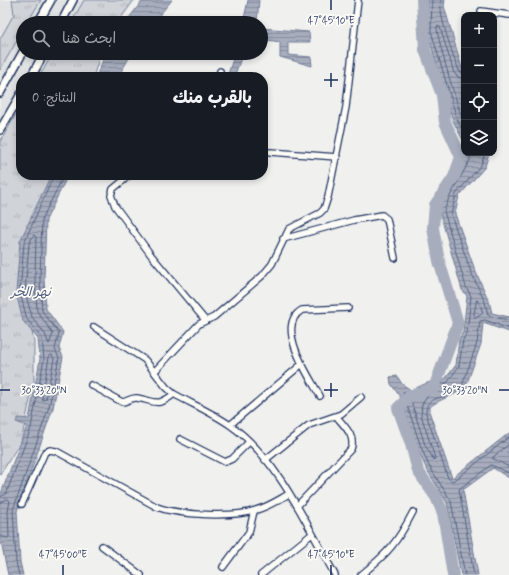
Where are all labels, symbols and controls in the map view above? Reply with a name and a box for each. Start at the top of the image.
map controls [461,12,497,156]
button: + [461,12,497,48]
text: 47°45'10"E [307,14,355,28]
search box [16,16,268,60]
icon: search [30,27,52,49]
text: ابحث هنا [62,29,116,49]
button: − [461,48,497,84]
button: locate [461,84,497,120]
text: بالقرب منك [173,87,252,109]
text: النتائج: 0 [32,90,76,107]
button: layers [461,120,497,156]
water label: نهر الخر [9,284,52,301]
text: 30°33'20"N [21,384,67,398]
text: 30°33'20"N [442,384,488,398]
text: 47°45'00"E [39,548,87,562]
text: 47°45'10"E [307,548,355,562]

